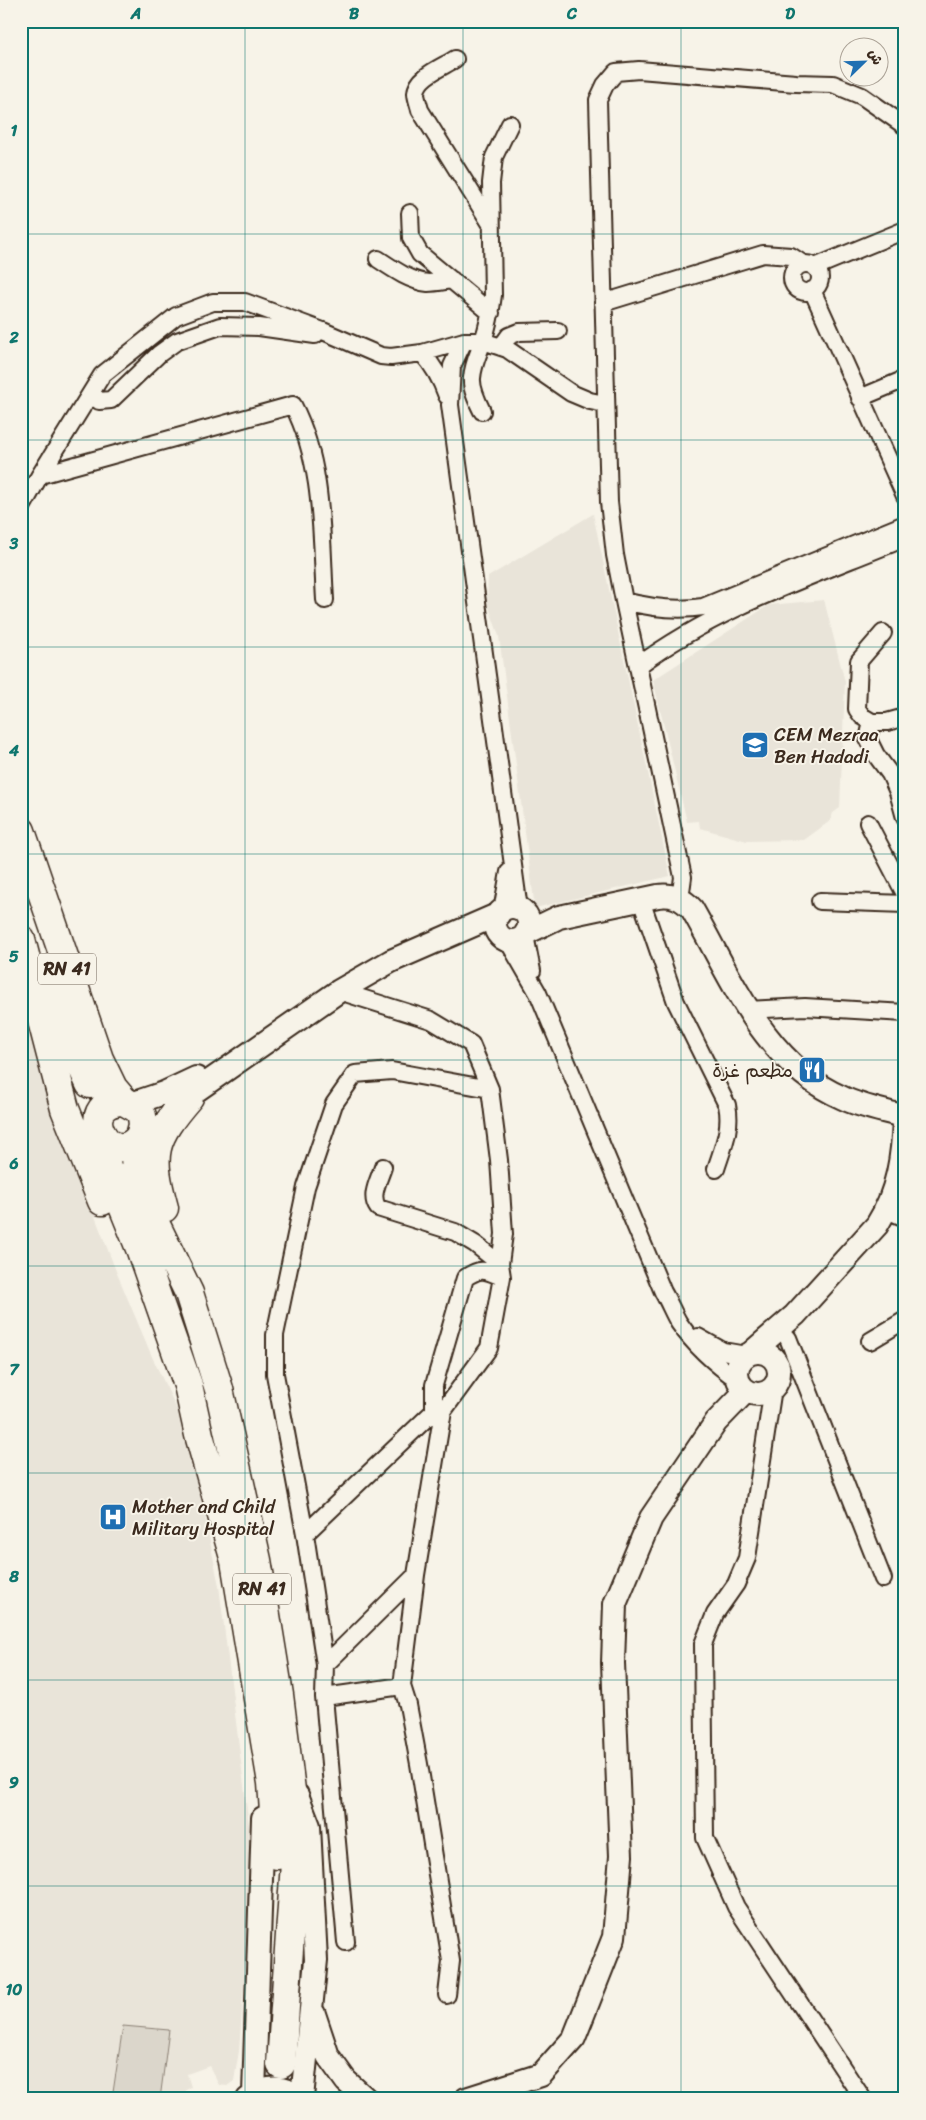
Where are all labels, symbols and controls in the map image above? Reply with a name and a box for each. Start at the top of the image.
text: A [130,0,141,28]
text: B [349,0,360,28]
text: C [566,0,578,28]
text: D [785,0,795,28]
north arrow [838,38,888,88]
text: ش [861,45,890,69]
text: 1 [11,116,18,145]
text: 2 [8,323,19,352]
text: 3 [9,529,19,558]
place label: CEM Mezraa Ben Hadadi [774,718,879,773]
school or university icon: CEM Mezraa Ben Hadadi [740,730,770,760]
text: 4 [8,736,19,765]
text: 5 [9,942,19,971]
road number: RN 41 [38,954,96,984]
place label: مطعم غزة [712,1054,793,1087]
restaurant icon: مطعم غزة [797,1055,827,1085]
text: 6 [8,1149,19,1178]
text: 7 [9,1355,20,1384]
place label: Mother and Child Military Hospital [132,1490,276,1545]
hospital icon: Mother and Child Military Hospital [98,1502,128,1532]
text: 8 [8,1562,19,1591]
road number: RN 41 [233,1574,291,1605]
text: 9 [9,1768,19,1797]
text: 10 [6,1975,22,2004]

